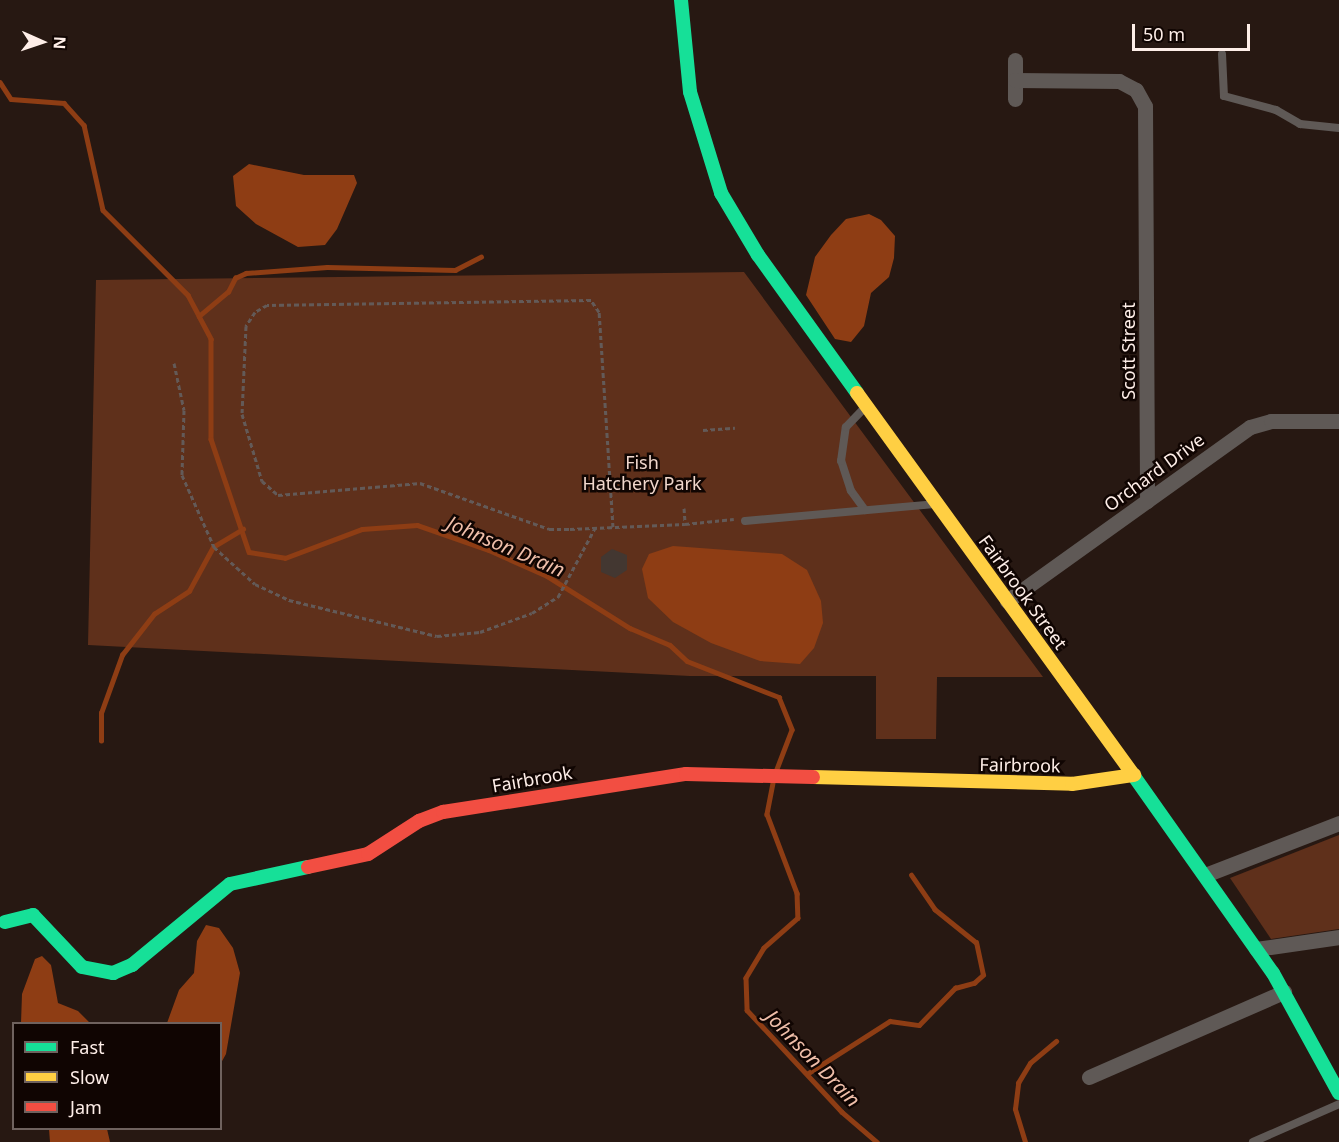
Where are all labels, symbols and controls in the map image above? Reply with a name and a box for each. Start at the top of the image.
north arrow [12,12,72,72]
scale bar [1135,12,1254,50]
text: 50 m [1143,22,1185,46]
text: N [49,36,71,50]
street label: Scott Street [1117,302,1139,400]
street label: Orchard Drive [1100,428,1208,516]
park label: Fish Hatchery Park [582,452,702,494]
water label: Johnson Drain [444,510,568,582]
street label: Fairbrook Street [974,531,1072,653]
street label: Fairbrook [979,753,1061,777]
street label: Fairbrook [490,761,574,797]
water label: Johnson Drain [761,1005,865,1111]
legend [12,1022,222,1130]
text: Fast [70,1035,105,1059]
text: Slow [70,1065,109,1089]
text: Jam [70,1095,102,1119]

